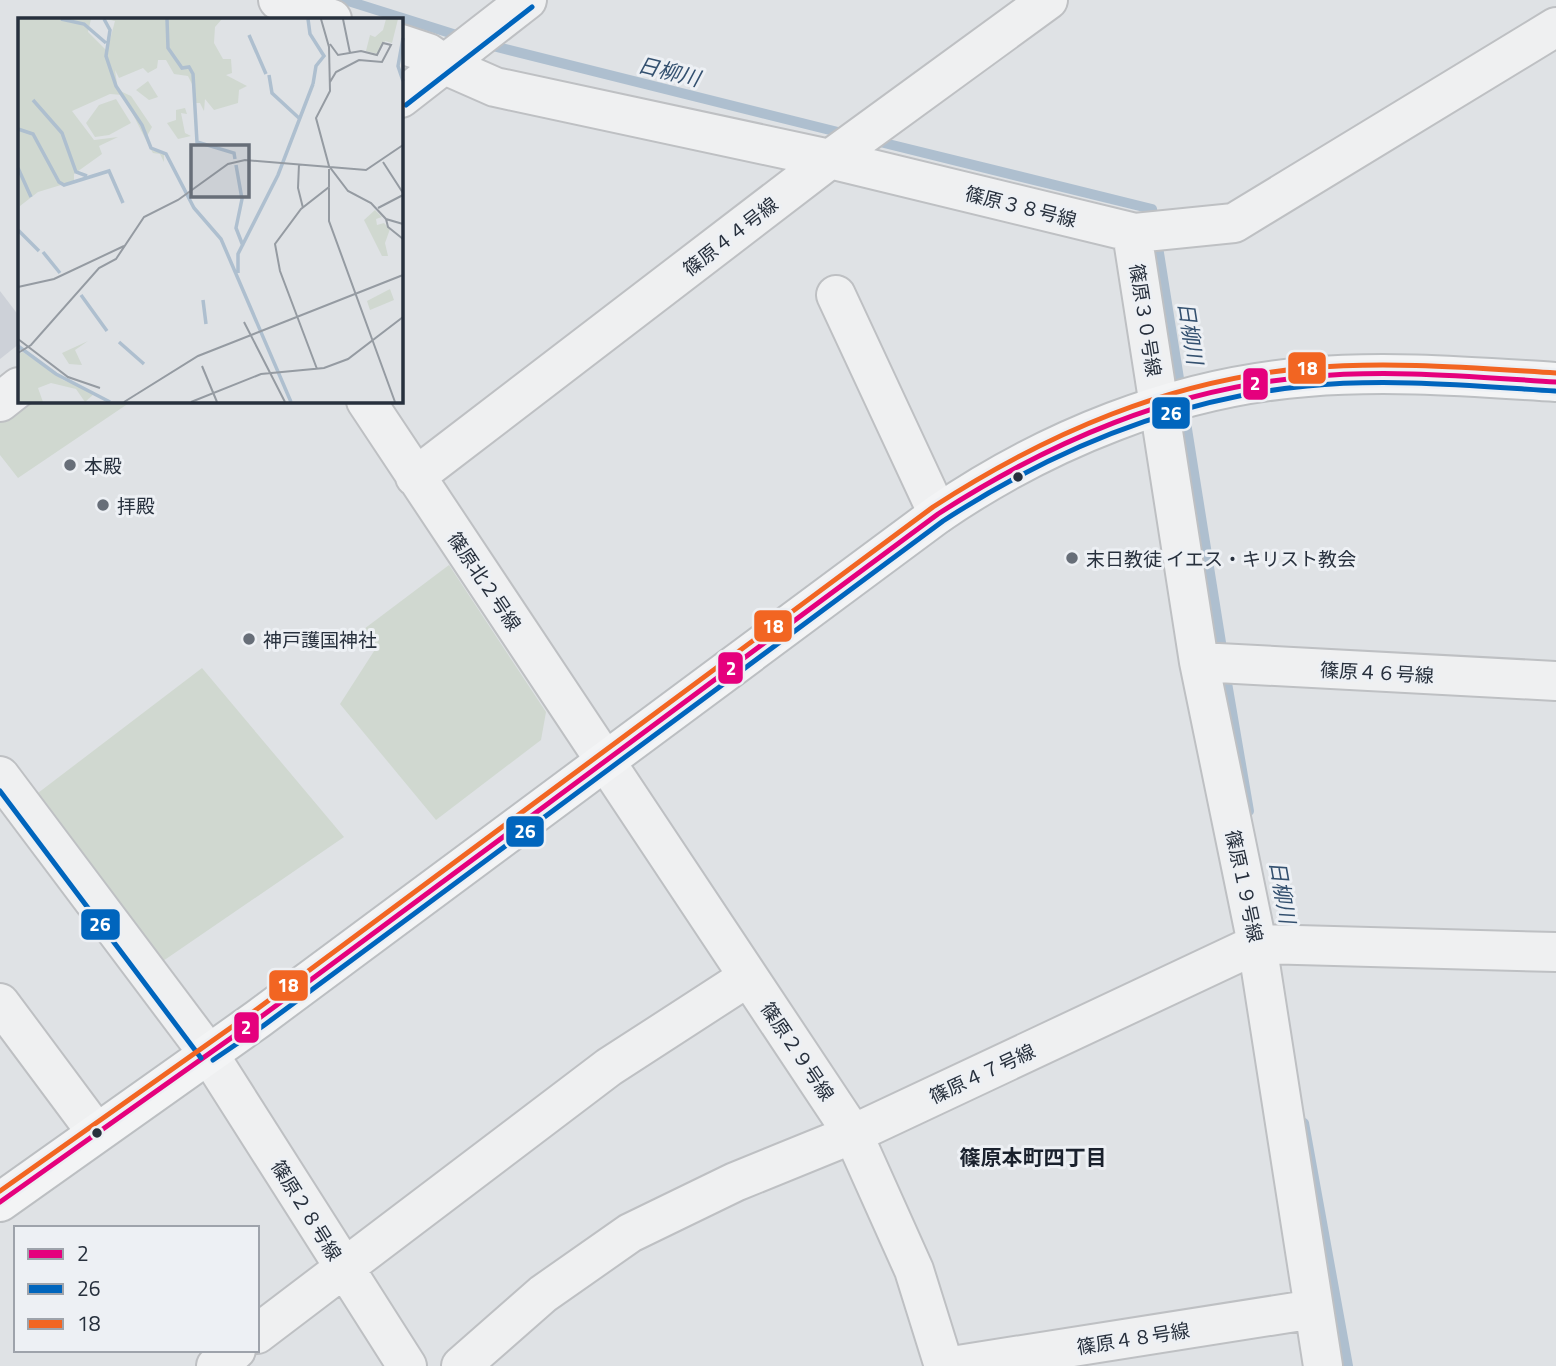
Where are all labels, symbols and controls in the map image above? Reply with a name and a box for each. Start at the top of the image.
inset map [18,18,402,402]
water label: 日柳川 [635,48,705,95]
street label: 篠原３８号線 [962,178,1080,234]
street label: 篠原４４号線 [676,189,784,283]
street label: 篠原３０号線 [1123,261,1169,379]
water label: 日柳川 [1170,299,1212,369]
line badge: 18 [1287,351,1327,385]
text: 18 [1296,353,1318,382]
line badge: 2 [1242,367,1269,401]
text: 2 [1250,368,1260,397]
line badge: 26 [1151,396,1191,430]
text: 26 [1160,398,1182,427]
place label: 本殿 [84,451,122,480]
marker: 本殿 [62,457,78,473]
unlabelled marker [1011,470,1025,484]
place label: 拝殿 [117,491,155,520]
marker: 拝殿 [95,497,111,513]
street label: 篠原北２号線 [441,526,529,636]
place label: 末日教徒 イエス・キリスト教会 [1086,544,1356,573]
marker: 末日教徒 イエス・キリスト教会 [1064,550,1080,566]
line badge: 18 [753,609,793,643]
text: 18 [762,611,784,640]
place label: 神戸護国神社 [263,625,377,654]
marker: 神戸護国神社 [241,631,257,647]
line badge: 2 [717,651,744,685]
text: 2 [726,653,736,682]
street label: 篠原４６号線 [1319,655,1435,689]
line badge: 26 [505,815,545,848]
text: 26 [514,816,536,845]
street label: 篠原１９号線 [1219,827,1271,945]
water label: 日柳川 [1262,858,1305,928]
line badge: 26 [80,908,121,941]
text: 26 [89,909,111,938]
line badge: 18 [268,969,309,1002]
text: 18 [277,970,299,999]
street label: 篠原２９号線 [754,996,842,1106]
line badge: 2 [233,1011,260,1044]
text: 2 [241,1012,251,1041]
street label: 篠原４７号線 [924,1036,1040,1110]
unlabelled marker [90,1126,104,1140]
district label: 篠原本町四丁目 [960,1141,1107,1173]
street label: 篠原２８号線 [264,1154,350,1266]
legend [14,1226,259,1352]
text: 2 [77,1237,89,1269]
text: 26 [77,1272,101,1304]
text: 18 [77,1307,101,1339]
street label: 篠原４８号線 [1074,1315,1192,1361]

